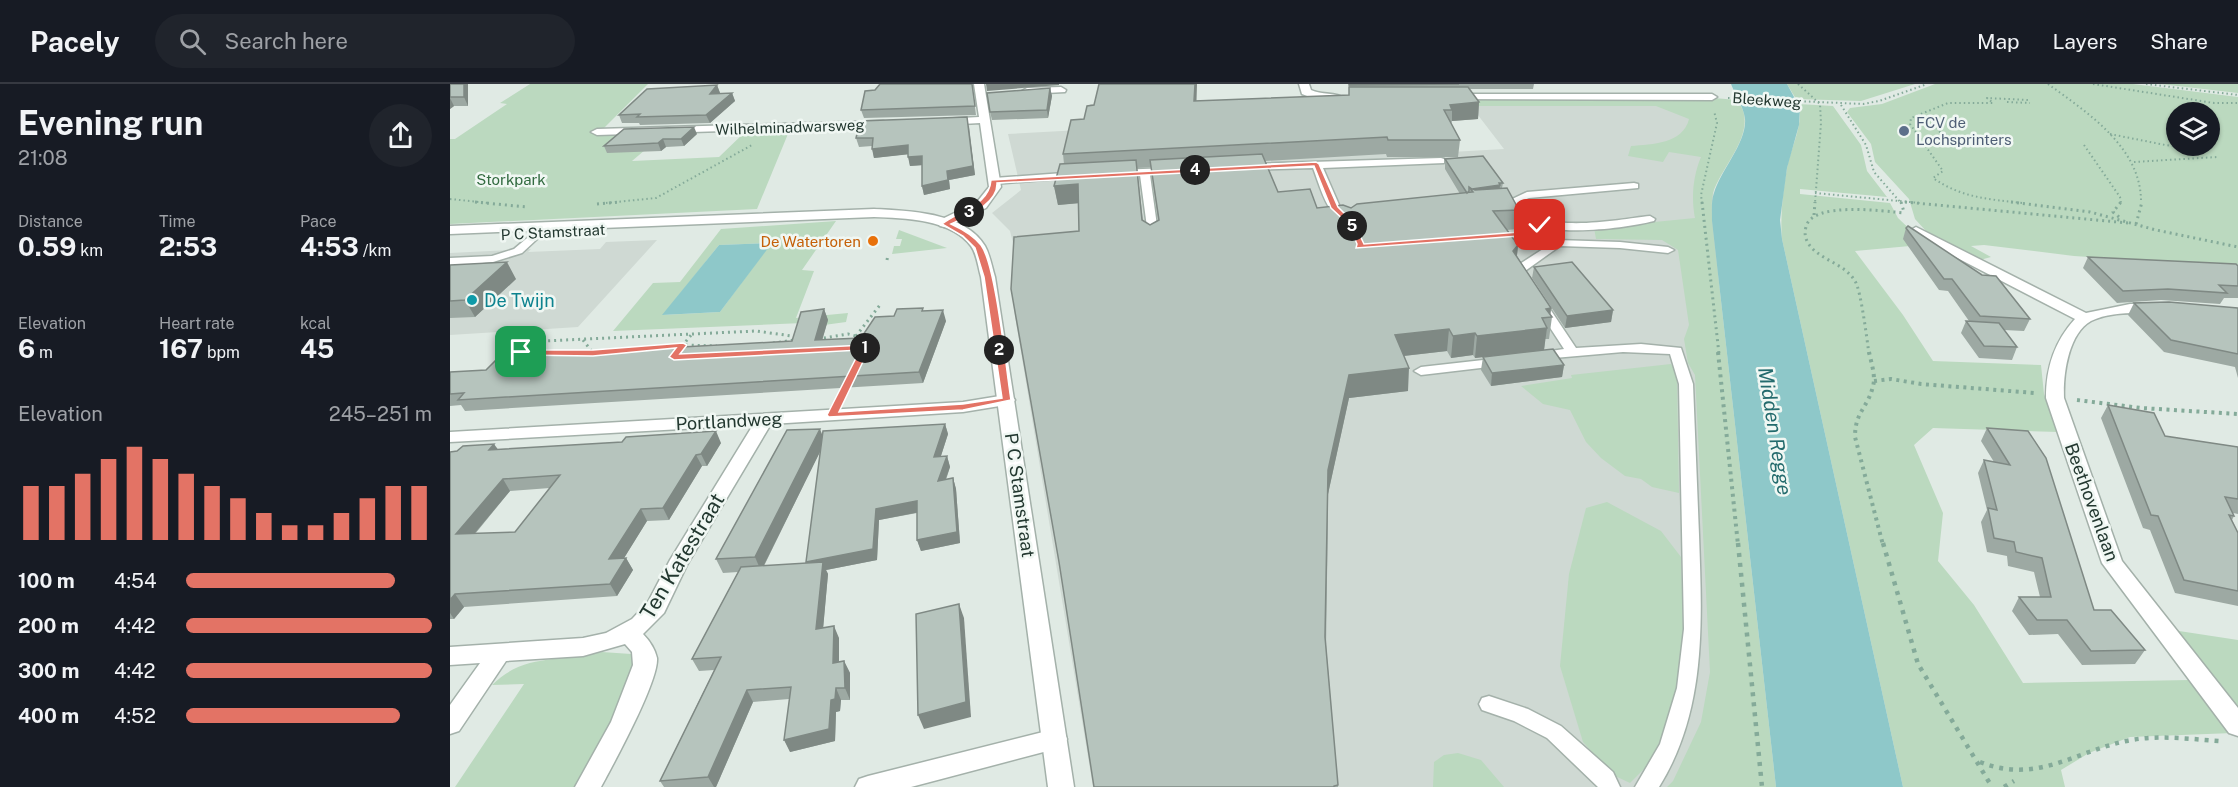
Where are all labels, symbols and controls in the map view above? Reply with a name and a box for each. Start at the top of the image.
search box [155,14,575,68]
text: Pacely [30,25,119,58]
icon: search [176,25,209,58]
text: Search here [224,28,348,54]
text: Map [1977,29,2020,54]
text: Layers [2053,29,2117,54]
text: Share [2150,29,2208,54]
street label: Bleekweg [1732,89,1802,111]
map controls [2166,102,2220,156]
button: layers [2166,102,2220,156]
text: Evening run [18,104,203,142]
button: share [369,104,432,167]
place label: FCV de Lochsprinters [1916,114,2012,148]
street label: Wilhelminadwarsweg [715,116,865,138]
marker: FCV de Lochsprinters [1897,124,1911,138]
text: 21:08 [18,146,68,170]
pin: 4 [1180,155,1210,185]
text: 4 [1190,160,1200,179]
park label: Storkpark [476,171,546,188]
pin: 3 [954,197,984,227]
pin [1514,199,1565,250]
text: 3 [964,202,974,221]
icon: check [1523,208,1556,241]
pin: 5 [1337,211,1367,241]
text: Distance [18,212,83,231]
text: Time [159,212,195,231]
text: Pace [300,212,337,231]
text: 5 [1347,216,1357,235]
street label: P C Stamstraat [500,221,606,243]
text: 0.59 [18,231,76,262]
text: 2:53 [159,231,217,262]
text: 4:53 [300,231,359,262]
place label: De Watertoren [760,233,861,250]
marker: De Watertoren [866,234,880,248]
text: km [76,241,103,260]
text: /km [359,241,391,260]
place label: De Twijn [484,290,555,311]
marker: De Twijn [465,293,479,307]
text: Elevation [18,314,86,333]
text: Heart rate [159,314,235,333]
text: kcal [300,314,331,333]
pin [495,326,546,377]
text: 6 [18,333,35,364]
text: 167 [159,333,203,364]
text: 45 [300,333,334,364]
pin: 1 [850,333,880,363]
icon: arrive [504,335,537,368]
pin: 2 [984,335,1014,365]
text: 1 [862,338,868,357]
text: 2 [994,340,1004,359]
text: m [35,343,53,362]
text: bpm [203,343,240,362]
water label: Midden Regge [1753,365,1797,497]
text: Elevation [18,402,103,426]
text: 245–251 m [329,402,432,426]
street label: Portlandweg [675,408,783,434]
street label: P C Stamstraat [1001,431,1039,559]
street label: Beethovenlaan [2061,440,2123,564]
street label: Ten Katestraat [635,489,729,623]
text: 100 m [18,569,75,593]
text: 4:54 [114,569,156,593]
text: 200 m [18,614,79,638]
text: 4:42 [114,614,155,638]
text: 300 m [18,659,79,683]
text: 4:42 [114,659,155,683]
text: 400 m [18,704,79,728]
text: 4:52 [114,704,156,728]

